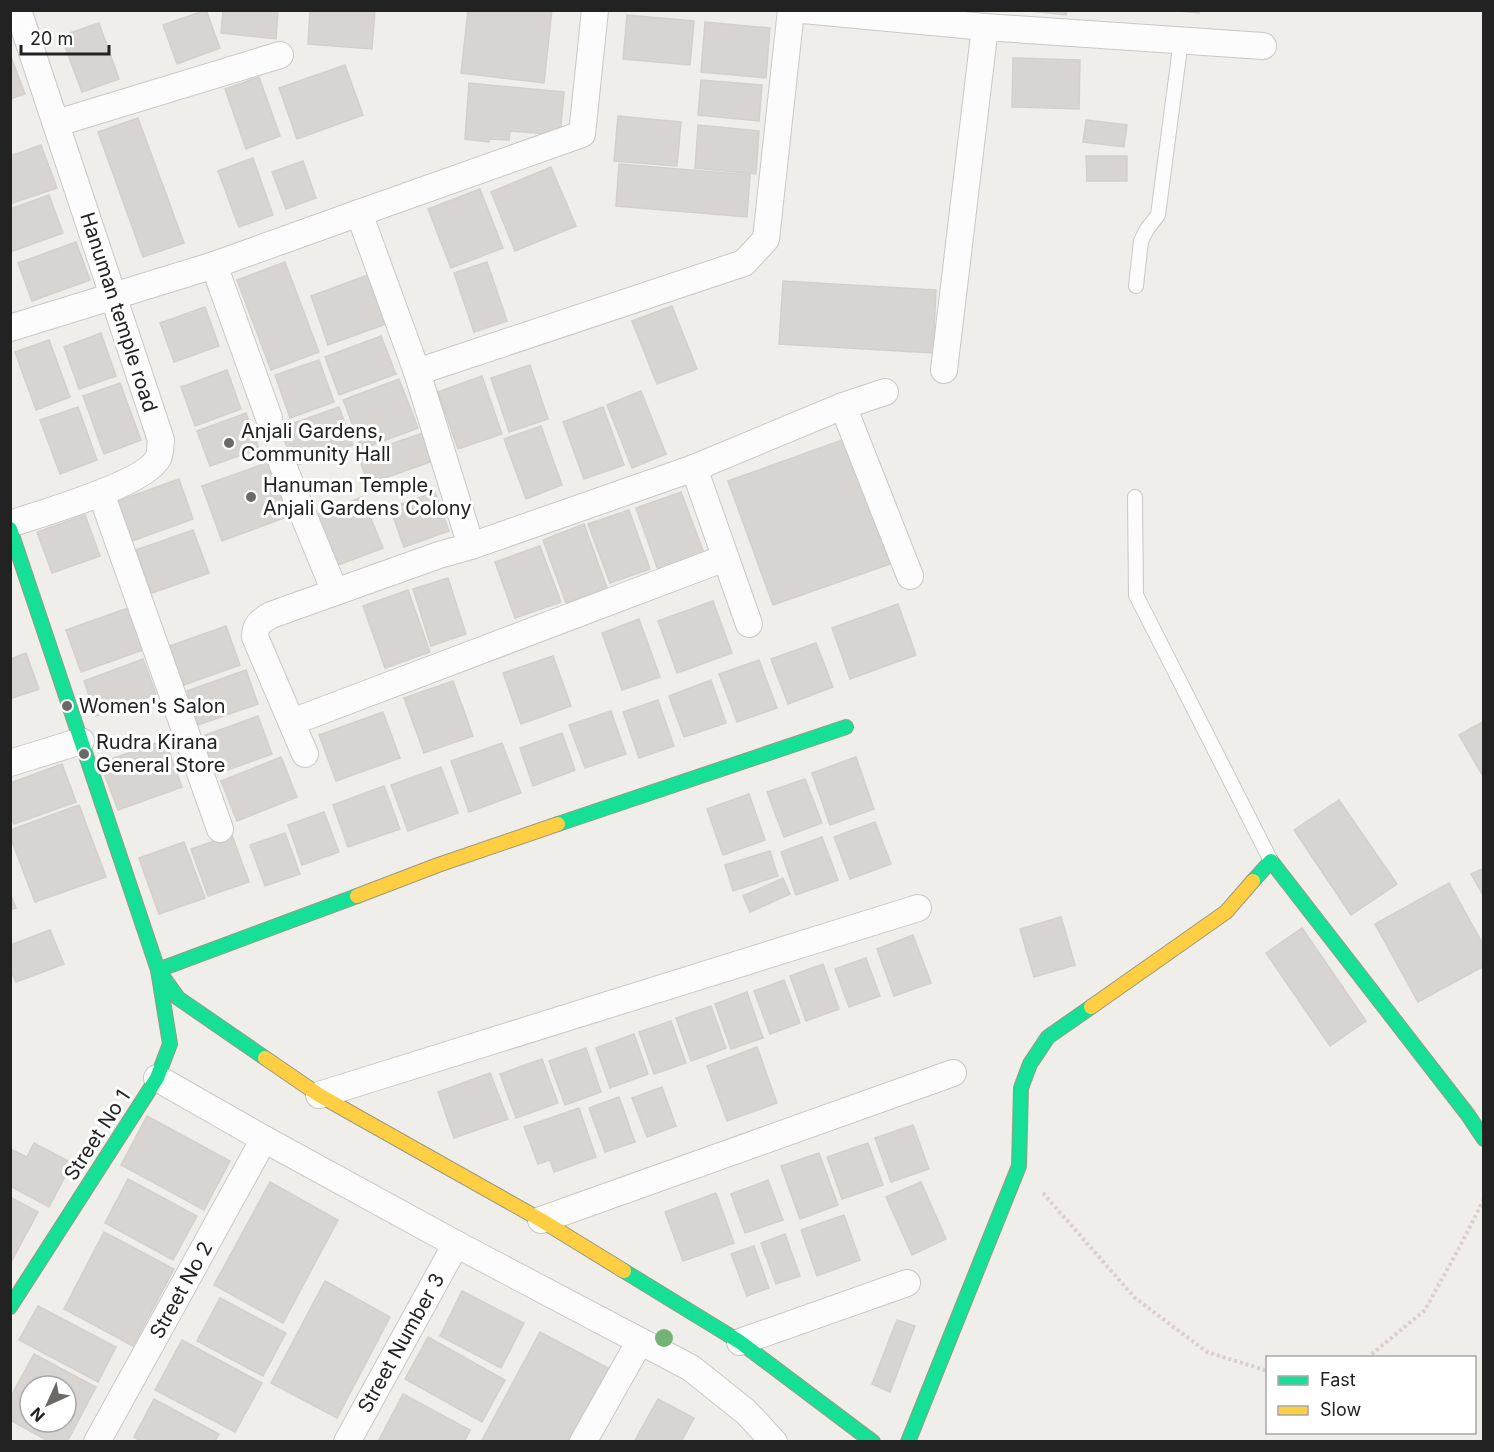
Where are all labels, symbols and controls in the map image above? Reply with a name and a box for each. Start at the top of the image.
scale bar [21,18,110,56]
text: 20 m [30,28,73,49]
street label: Hanuman temple road [75,209,163,415]
place label: Anjali Gardens, Community Hall [241,419,391,466]
marker: Anjali Gardens, Community Hall [222,436,236,450]
place label: Hanuman Temple, Anjali Gardens Colony [263,473,471,520]
marker: Hanuman Temple, Anjali Gardens Colony [244,490,258,504]
place label: Women's Salon [79,694,226,718]
marker: Women's Salon [60,699,74,713]
place label: Rudra Kirana General Store [96,730,225,777]
marker: Rudra Kirana General Store [77,747,91,761]
street label: Street No 1 [59,1085,135,1185]
street label: Street No 2 [145,1237,217,1343]
street label: Street Number 3 [353,1269,449,1417]
legend [1266,1356,1476,1434]
text: Fast [1320,1369,1356,1390]
north arrow [18,1374,78,1434]
text: Slow [1320,1399,1361,1420]
text: N [26,1403,49,1426]

